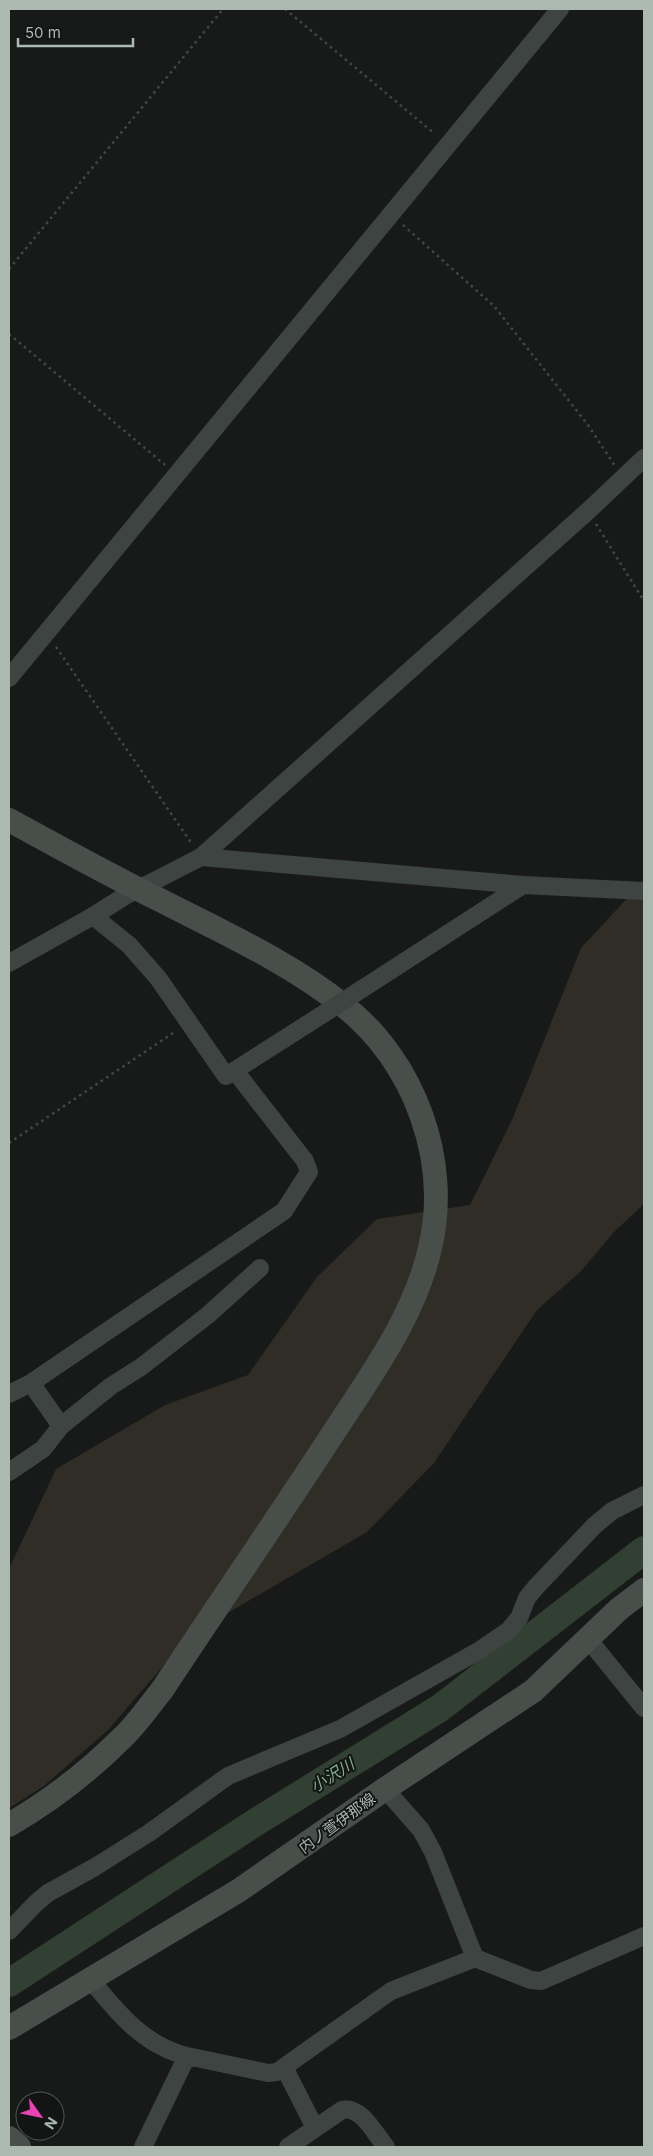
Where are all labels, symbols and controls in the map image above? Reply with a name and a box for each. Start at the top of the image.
scale bar [18,15,132,47]
text: 50 m [25,23,61,42]
water label: 小沢川 [306,1753,359,1796]
street label: 内ノ萱伊那線 [295,1789,379,1857]
north arrow [15,2091,65,2141]
text: N [41,2114,61,2132]

